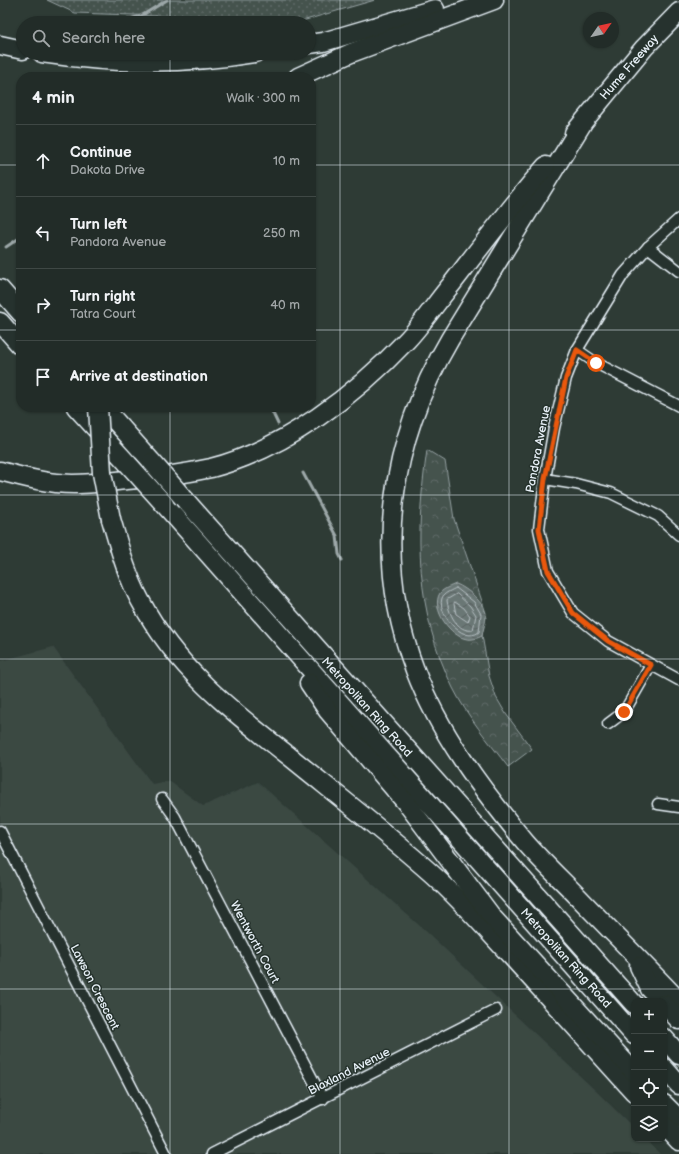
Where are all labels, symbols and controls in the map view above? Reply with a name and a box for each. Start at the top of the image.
north arrow [583,12,619,48]
search box [16,16,316,60]
icon: search [30,27,52,49]
text: Search here [62,29,145,48]
street label: Hume Freeway [597,31,662,103]
text: 4 min [32,88,75,108]
text: Walk · 300 m [226,90,300,106]
text: Continue [70,143,132,162]
icon: ahead [32,150,54,172]
text: 10 m [273,153,300,169]
text: Dakota Drive [70,162,145,178]
text: Turn left [70,215,127,234]
icon: left [32,222,54,244]
text: 250 m [263,225,300,241]
text: Pandora Avenue [70,234,166,250]
text: Turn right [70,287,135,306]
icon: right [32,294,54,316]
text: 40 m [270,297,300,313]
text: Tatra Court [70,306,136,322]
route start [587,354,605,372]
icon: arrive [32,366,54,388]
text: Arrive at destination [70,367,208,386]
street label: Pandora Avenue [523,404,554,494]
street label: Metropolitan Ring Road [318,654,415,760]
route end [615,703,633,721]
street label: Wentworth Court [227,899,283,986]
street label: Metropolitan Ring Road [517,905,614,1011]
street label: Lawson Crescent [67,942,123,1033]
map controls [631,998,667,1142]
button: + [631,998,667,1034]
button: − [631,1034,667,1070]
street label: Blaxland Avenue [306,1044,393,1099]
button: locate [631,1070,667,1106]
button: layers [631,1106,667,1142]

